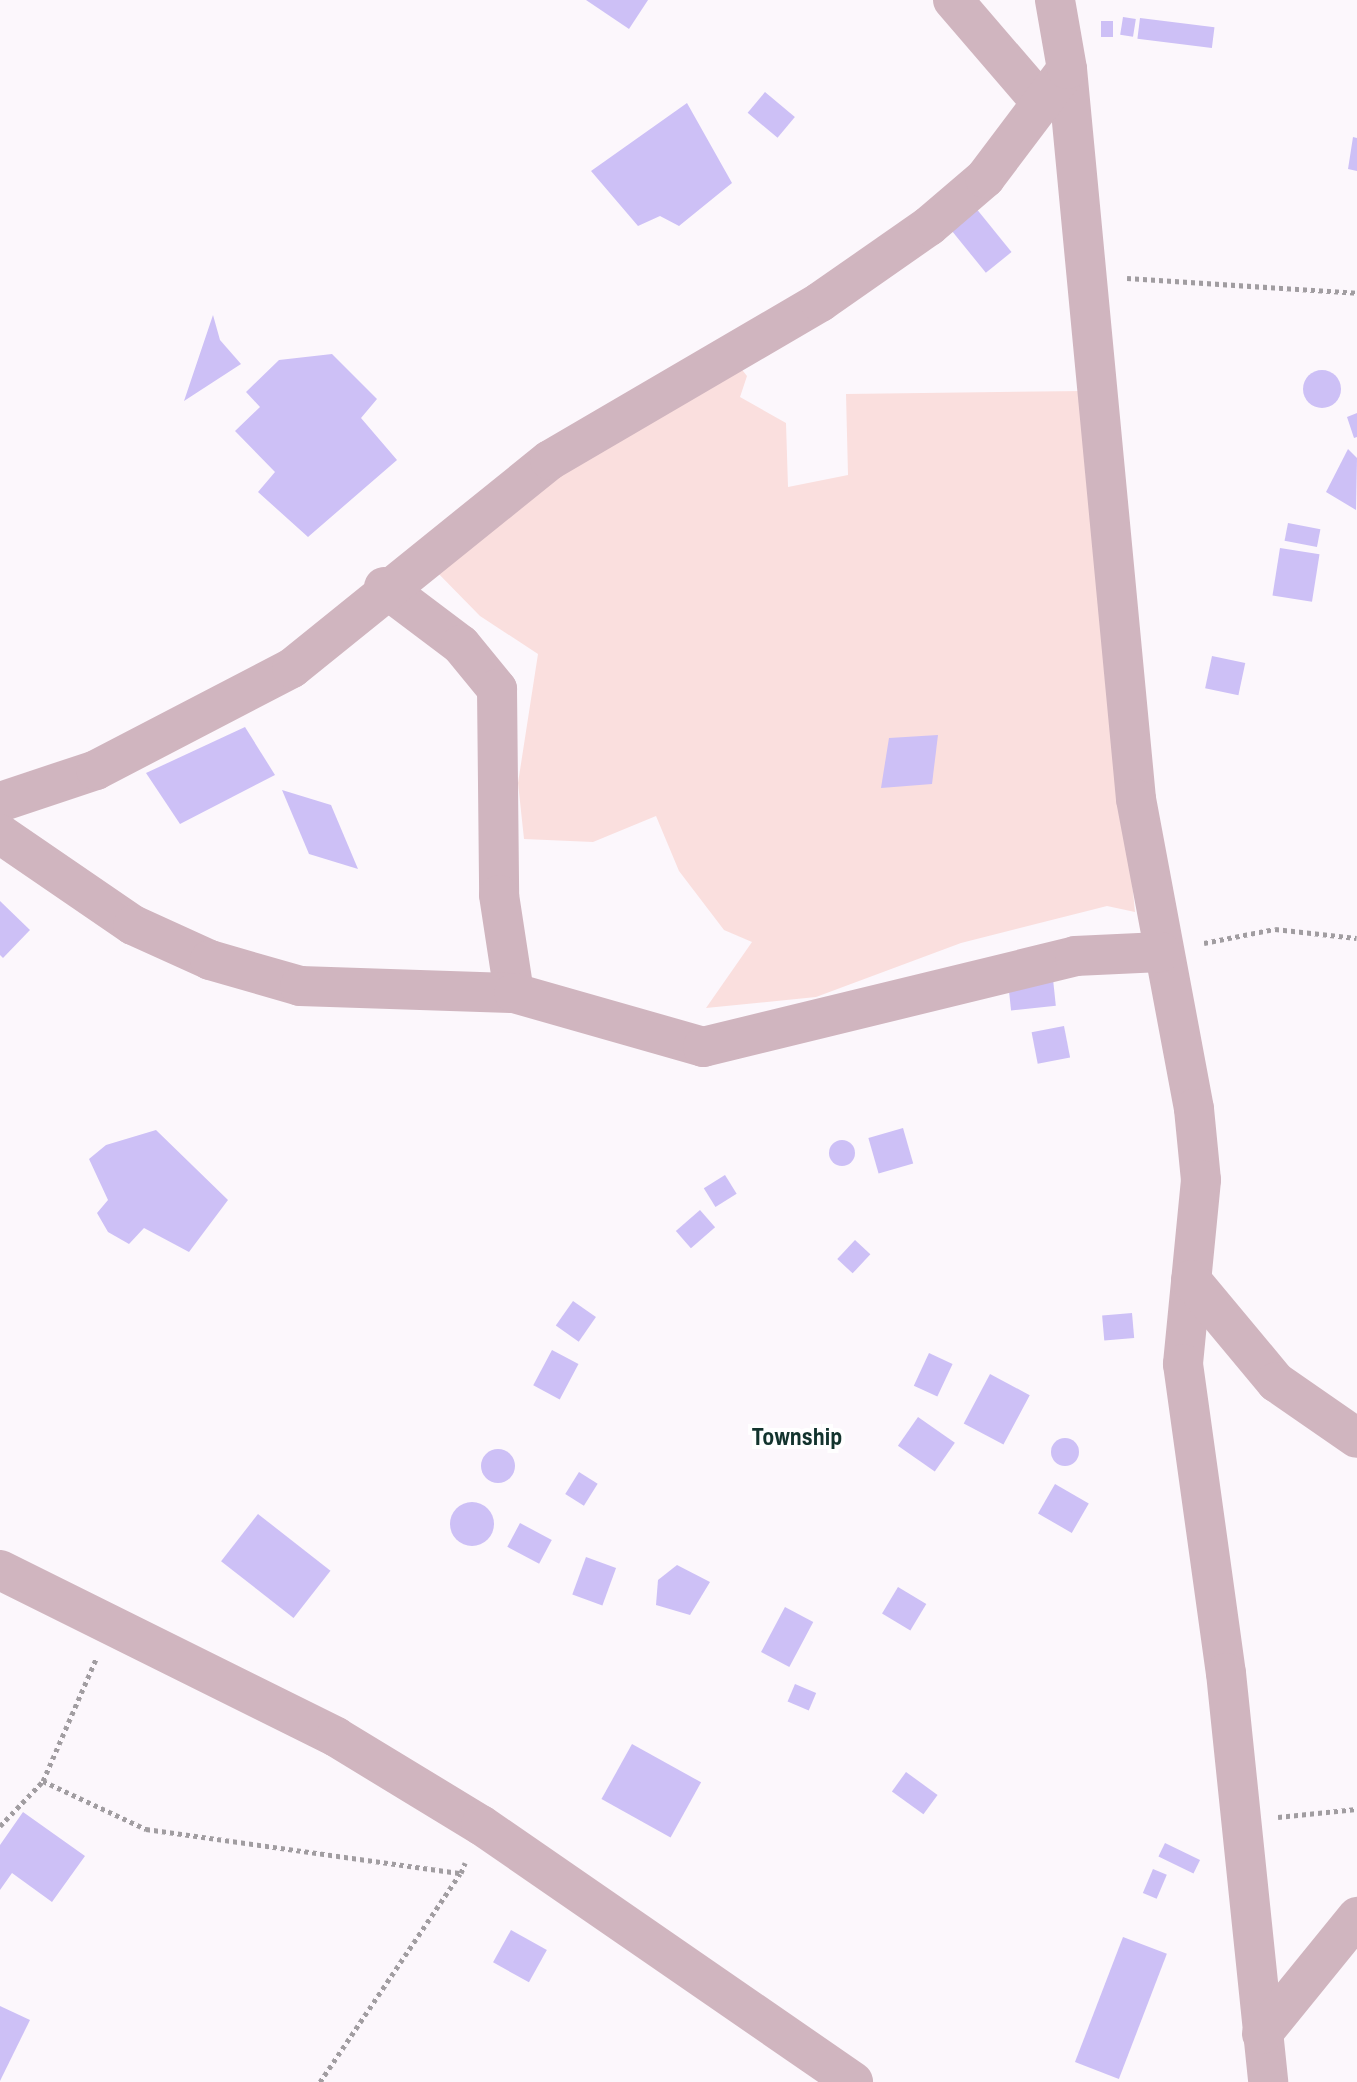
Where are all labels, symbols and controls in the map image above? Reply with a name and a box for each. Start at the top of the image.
district label: Township [752,1423,842,1451]

